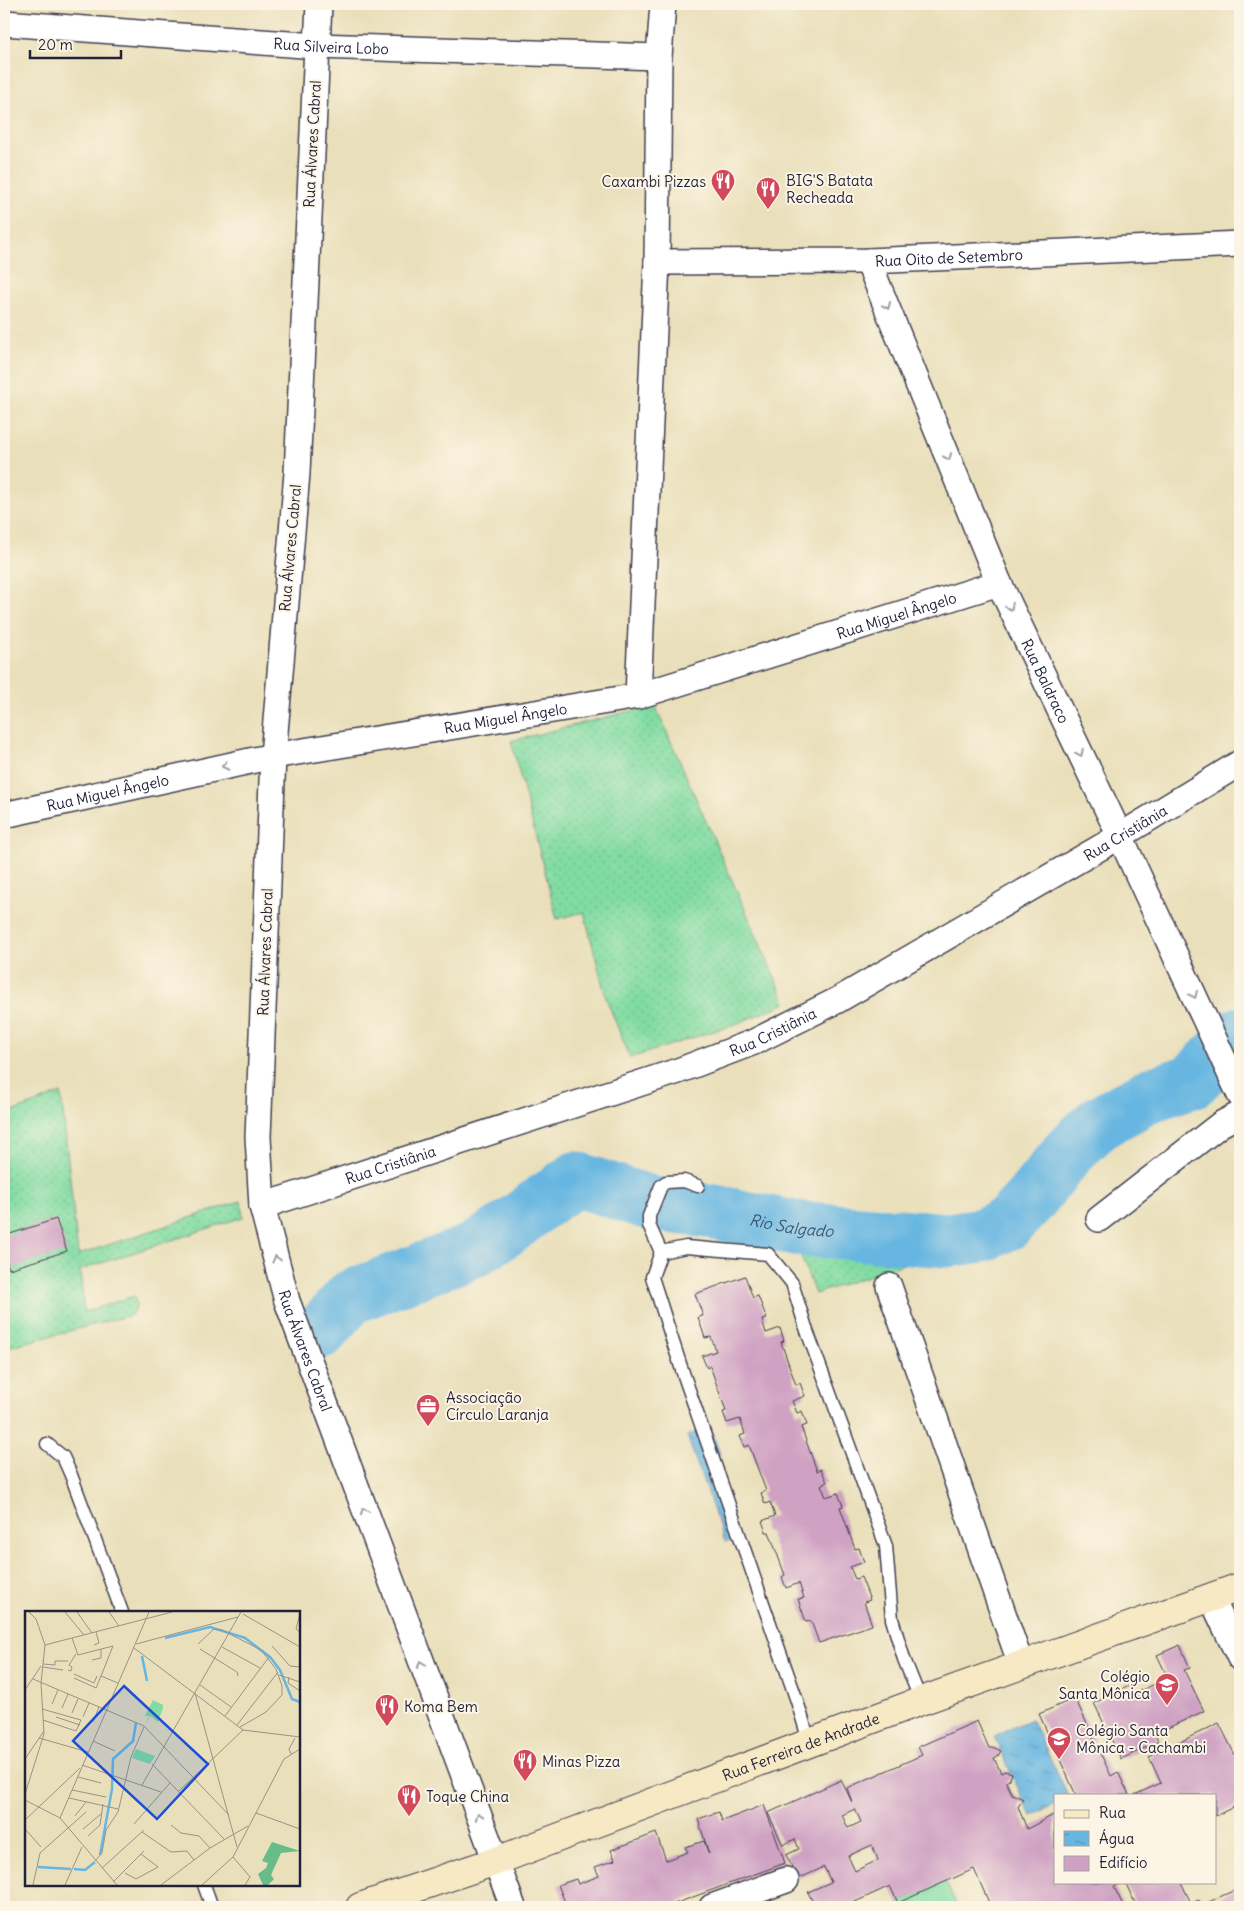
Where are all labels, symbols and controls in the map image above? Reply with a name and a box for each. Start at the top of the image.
scale bar [30,28,121,60]
street label: Rua Silveira Lobo [273,33,389,58]
text: 20 m [38,35,73,54]
street label: Rua Álvares Cabral [299,80,325,208]
restaurant icon: Caxambi Pizzas [710,168,736,202]
place label: BIG'S Batata Recheada [786,171,874,207]
place label: Caxambi Pizzas [602,172,706,191]
restaurant icon: BIG'S Batata Recheada [755,176,781,210]
street label: Rua Oito de Setembro [875,244,1023,270]
one-way arrow [880,301,891,310]
one-way arrow [941,452,952,461]
street label: Rua Álvares Cabral [275,484,305,612]
street label: Rua Miguel Ângelo [834,587,959,643]
one-way arrow [1004,602,1014,611]
street label: Rua Baldraco [1017,635,1074,726]
street label: Rua Miguel Ângelo [443,698,568,737]
one-way arrow [1074,748,1084,757]
one-way arrow [221,760,230,771]
street label: Rua Miguel Ângelo [45,770,170,815]
street label: Rua Cristiânia [1080,800,1171,865]
street label: Rua Álvares Cabral [253,888,277,1016]
one-way arrow [1187,990,1198,999]
street label: Rua Cristiânia [727,1003,820,1060]
street label: Rua Cristiânia [343,1141,438,1188]
water label: Rio Salgado [748,1209,835,1241]
one-way arrow [271,1256,281,1264]
street label: Rua Álvares Cabral [275,1288,337,1414]
place label: Associação Círculo Laranja [446,1388,549,1424]
office icon: Associação Círculo Laranja [415,1393,441,1427]
one-way arrow [360,1508,370,1516]
inset map [25,1611,300,1886]
one-way arrow [417,1660,427,1668]
place label: Colégio Santa Mônica [1059,1667,1150,1703]
school or university icon: Colégio Santa Mônica [1154,1672,1180,1706]
restaurant icon: Koma Bem [374,1693,400,1727]
place label: Koma Bem [404,1697,478,1716]
street label: Rua Ferreira de Andrade [719,1708,882,1785]
place label: Colégio Santa Mônica - Cachambi [1076,1721,1206,1757]
school or university icon: Colégio Santa Mônica - Cachambi [1046,1726,1072,1760]
restaurant icon: Minas Pizza [512,1748,538,1782]
place label: Minas Pizza [542,1752,621,1771]
restaurant icon: Toque China [396,1783,422,1817]
place label: Toque China [426,1787,510,1806]
legend [1054,1794,1216,1884]
text: Rua [1099,1803,1126,1822]
one-way arrow [474,1812,485,1821]
text: Água [1099,1829,1135,1848]
text: Edifício [1099,1853,1147,1872]

